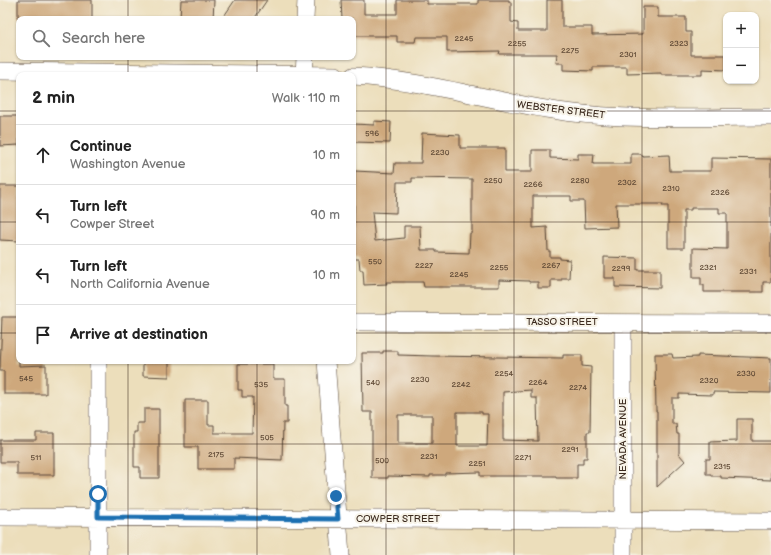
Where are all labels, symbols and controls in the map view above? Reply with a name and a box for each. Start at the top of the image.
map controls [723,12,759,84]
button: + [723,12,759,48]
search box [16,16,356,60]
icon: search [30,27,52,49]
text: Search here [62,29,145,48]
house number: 2245 [455,34,474,43]
house number: 2255 [508,39,527,48]
house number: 2323 [670,39,689,48]
house number: 2275 [561,46,579,55]
button: − [723,48,759,84]
house number: 2301 [619,50,637,59]
text: 2 min [32,88,75,108]
text: Walk · 110 m [272,90,340,106]
street label: WEBSTER STREET [516,99,606,121]
house number: 596 [365,129,379,138]
text: Continue [70,137,132,156]
icon: ahead [32,144,54,166]
text: 10 m [313,147,340,163]
house number: 2230 [431,148,450,157]
text: Washington Avenue [70,156,185,172]
house number: 2250 [484,176,503,185]
house number: 2280 [571,176,590,185]
house number: 2302 [618,178,637,187]
house number: 2266 [523,180,543,189]
house number: 2310 [662,184,680,193]
house number: 2326 [710,188,730,197]
text: Turn left [70,197,127,216]
icon: left [32,204,54,226]
text: 90 m [311,207,340,223]
text: Cowper Street [70,216,154,232]
text: Turn left [70,257,127,276]
house number: 550 [368,257,382,266]
house number: 2227 [415,261,433,270]
house number: 2267 [542,261,560,270]
house number: 2255 [490,263,509,272]
house number: 2321 [699,263,717,272]
icon: left [32,264,54,286]
house number: 2299 [612,264,631,273]
text: 10 m [313,267,340,283]
house number: 2331 [739,267,757,276]
house number: 2245 [450,270,469,279]
text: North California Avenue [70,276,210,292]
street label: TASSO STREET [526,316,598,328]
icon: arrive [32,324,54,346]
text: Arrive at destination [70,325,208,344]
house number: 2254 [495,369,514,378]
house number: 2330 [736,369,756,378]
house number: 545 [19,374,33,383]
house number: 2230 [411,375,430,384]
house number: 2320 [700,376,719,385]
house number: 540 [366,378,380,387]
house number: 2264 [528,378,548,387]
house number: 535 [254,380,268,389]
house number: 2242 [452,380,471,389]
house number: 2274 [569,383,587,392]
street label: NEVADA AVENUE [617,398,629,479]
house number: 505 [260,433,274,442]
house number: 2291 [561,445,579,454]
house number: 2175 [208,450,225,459]
house number: 2231 [420,452,438,461]
house number: 511 [31,453,41,462]
house number: 2271 [515,453,531,462]
house number: 500 [375,456,389,465]
house number: 2251 [468,459,486,468]
house number: 2315 [713,462,731,471]
route start [89,485,107,503]
route end [327,487,345,505]
street label: COWPER STREET [356,513,440,525]

